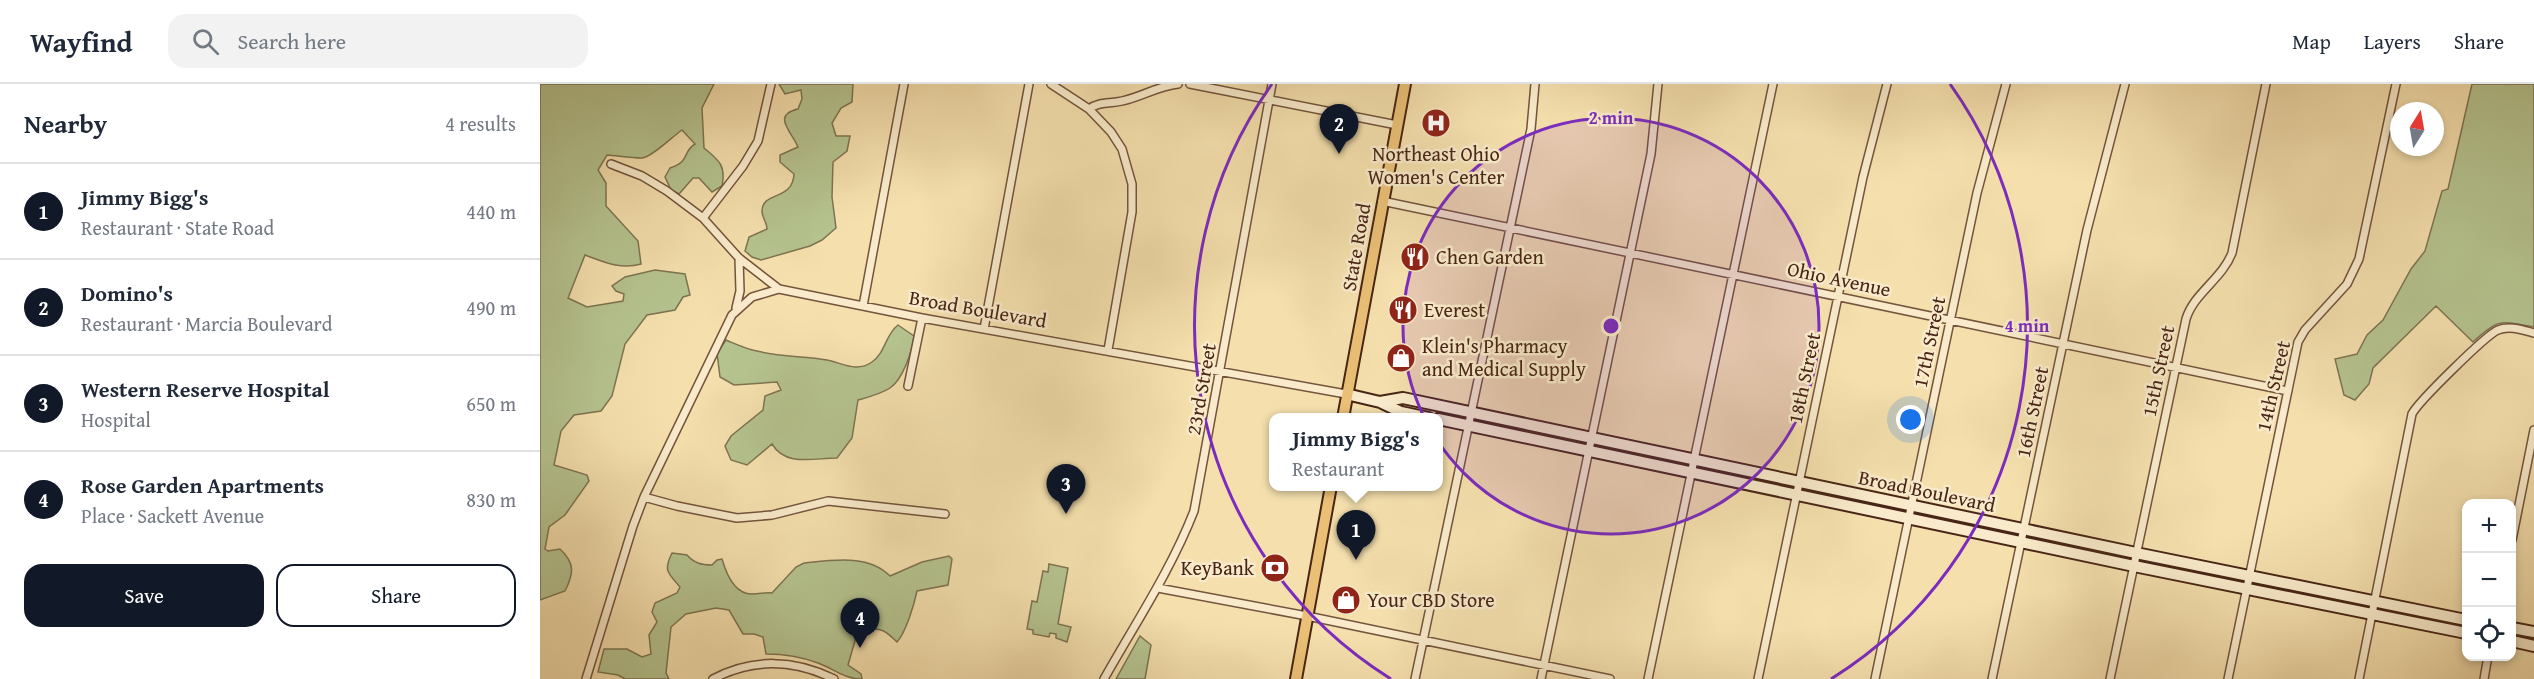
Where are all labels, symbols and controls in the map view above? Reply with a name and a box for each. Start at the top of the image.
search box [168,14,588,68]
text: Wayfind [30,21,132,62]
icon: search [189,25,222,58]
text: Search here [237,25,346,57]
text: Map [2292,26,2331,57]
text: Layers [2364,26,2421,57]
text: Share [2454,26,2504,57]
north arrow [2390,102,2444,156]
text: Nearby [24,104,107,143]
pin: 2 [1320,104,1358,154]
text: 2 min [1589,104,1634,131]
hospital icon: Northeast Ohio Women's Center [1420,107,1452,139]
text: 4 results [445,109,516,138]
place label: Northeast Ohio Women's Center [1367,139,1505,191]
text: Jimmy Bigg's [81,181,208,213]
text: 1 [38,197,49,226]
text: 440 m [466,197,516,226]
street label: State Road [1334,200,1378,293]
text: Restaurant · State Road [81,213,274,242]
restaurant icon: Chen Garden [1399,241,1431,273]
place label: Chen Garden [1436,242,1544,271]
street label: Ohio Avenue [1785,253,1894,304]
text: Domino's [81,277,173,309]
street label: Broad Boulevard [907,282,1049,335]
text: 2 [38,293,49,322]
text: 490 m [466,293,516,322]
restaurant icon: Everest [1387,294,1419,326]
street label: 17th Street [1905,294,1952,390]
place label: Everest [1424,295,1485,324]
text: Restaurant · Marcia Boulevard [81,309,332,338]
text: 4 min [2005,312,2050,339]
centre of rings [1601,316,1621,336]
street label: 15th Street [2134,323,2181,419]
street label: 18th Street [1780,330,1827,426]
place label: Klein's Pharmacy and Medical Supply [1422,331,1586,383]
street label: 14th Street [2248,338,2297,434]
street label: 23rd Street [1178,341,1223,437]
shop icon: Klein's Pharmacy and Medical Supply [1385,342,1417,374]
street label: 16th Street [2008,364,2055,460]
text: Western Reserve Hospital [81,373,330,405]
text: 3 [38,389,49,418]
text: 650 m [466,389,516,418]
text: Hospital [81,405,151,434]
your location [1896,405,1925,434]
popup [1269,413,1443,491]
text: Jimmy Bigg's [1292,422,1420,454]
text: Restaurant [1292,454,1384,483]
street label: Broad Boulevard [1856,462,1998,519]
pin: 3 [1046,464,1086,514]
text: Rose Garden Apartments [81,469,324,501]
text: 4 [38,485,49,514]
text: 830 m [466,485,516,514]
map controls [2462,499,2516,661]
button: + [2462,499,2516,553]
text: Place · Sackett Avenue [81,501,264,530]
pin: 1 [1336,510,1376,560]
bank icon: KeyBank [1259,552,1291,584]
place label: KeyBank [1181,553,1255,582]
button: − [2462,553,2516,607]
button: Save [24,564,264,627]
button: Share [276,564,516,627]
shop icon: Your CBD Store [1330,584,1362,616]
place label: Your CBD Store [1367,585,1495,614]
pin: 4 [840,598,880,648]
button: locate [2462,607,2516,661]

